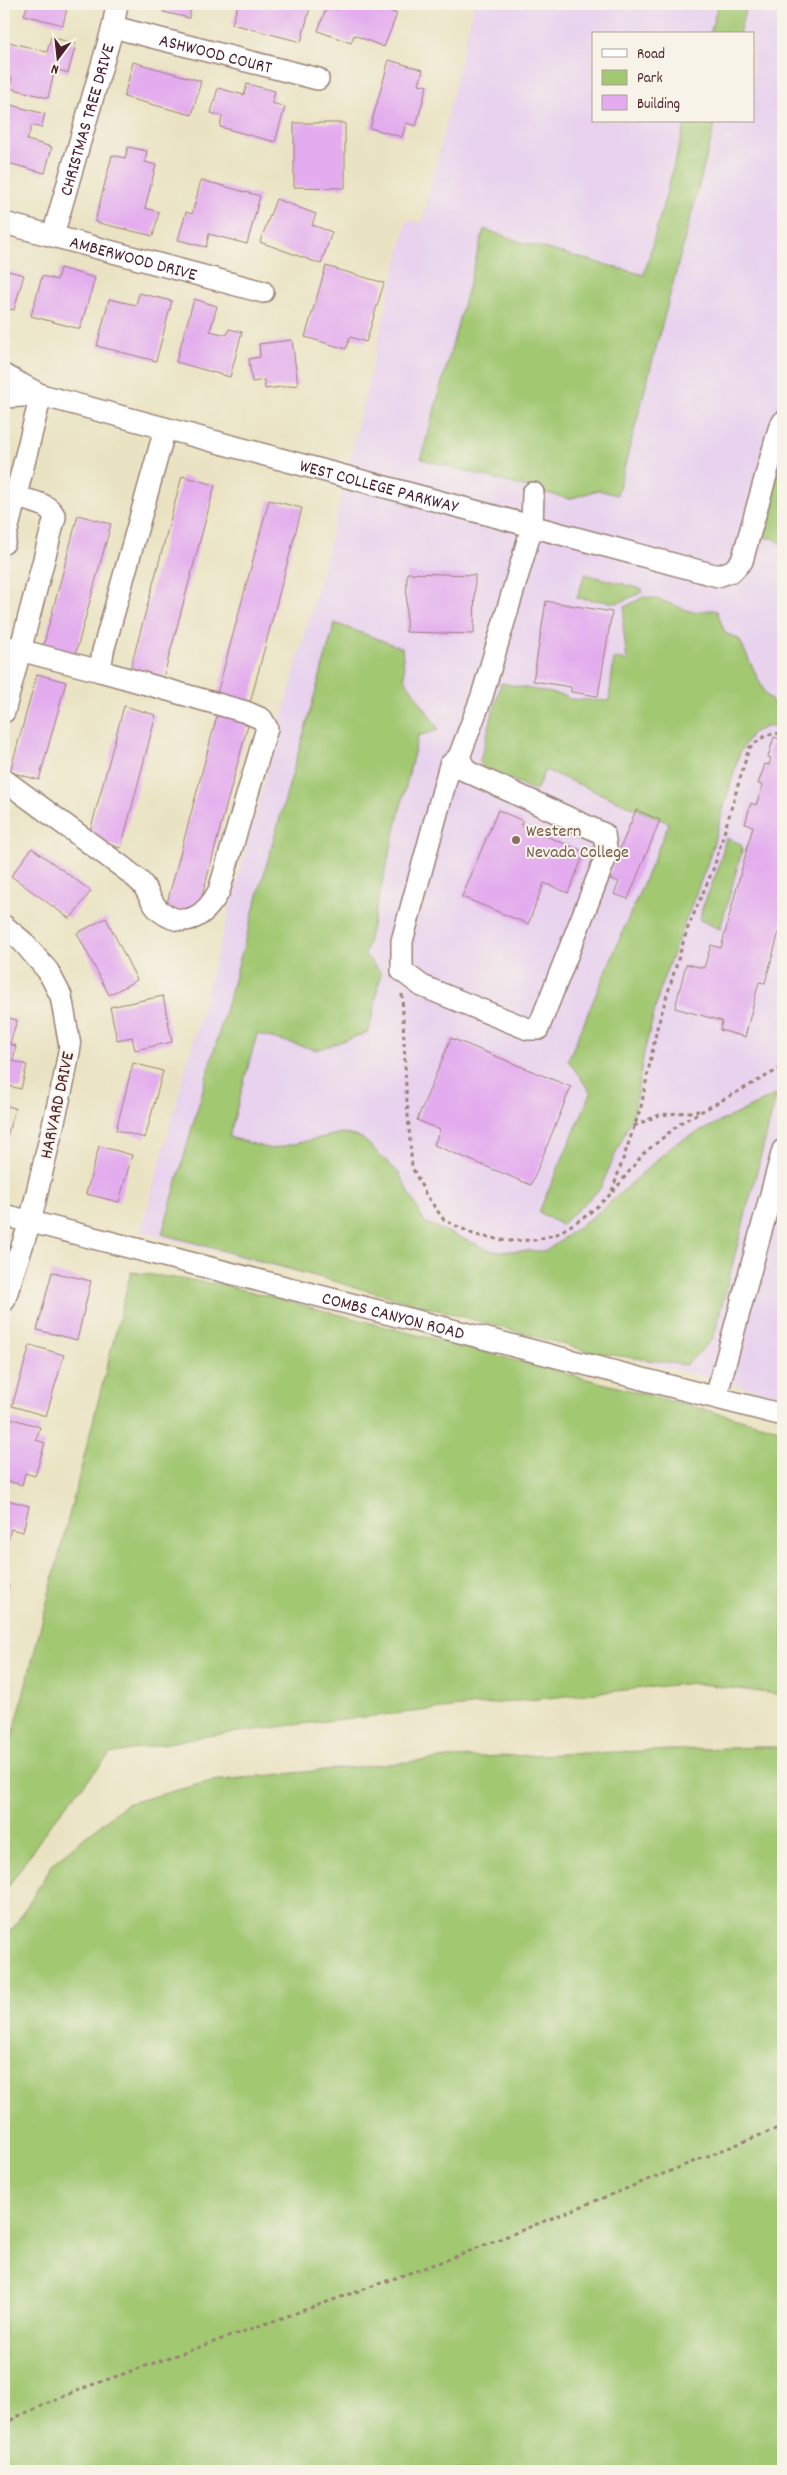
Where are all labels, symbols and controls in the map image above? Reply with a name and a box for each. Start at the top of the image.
street label: ASHWOOD COURT [156,29,274,82]
north arrow [32,32,82,82]
legend [592,32,754,122]
street label: CHRISTMAS TREE DRIVE [55,41,122,199]
text: Road [637,44,665,66]
text: N [49,58,61,79]
text: Park [637,68,663,90]
text: Building [637,94,680,116]
street label: AMBERWOOD DRIVE [66,231,199,289]
street label: WEST COLLEGE PARKWAY [296,455,462,521]
place label: Western Nevada College [526,820,629,866]
marker: Western Nevada College [510,834,522,846]
street label: HARVARD DRIVE [35,1050,82,1161]
street label: COMBS CANYON ROAD [319,1287,467,1348]

